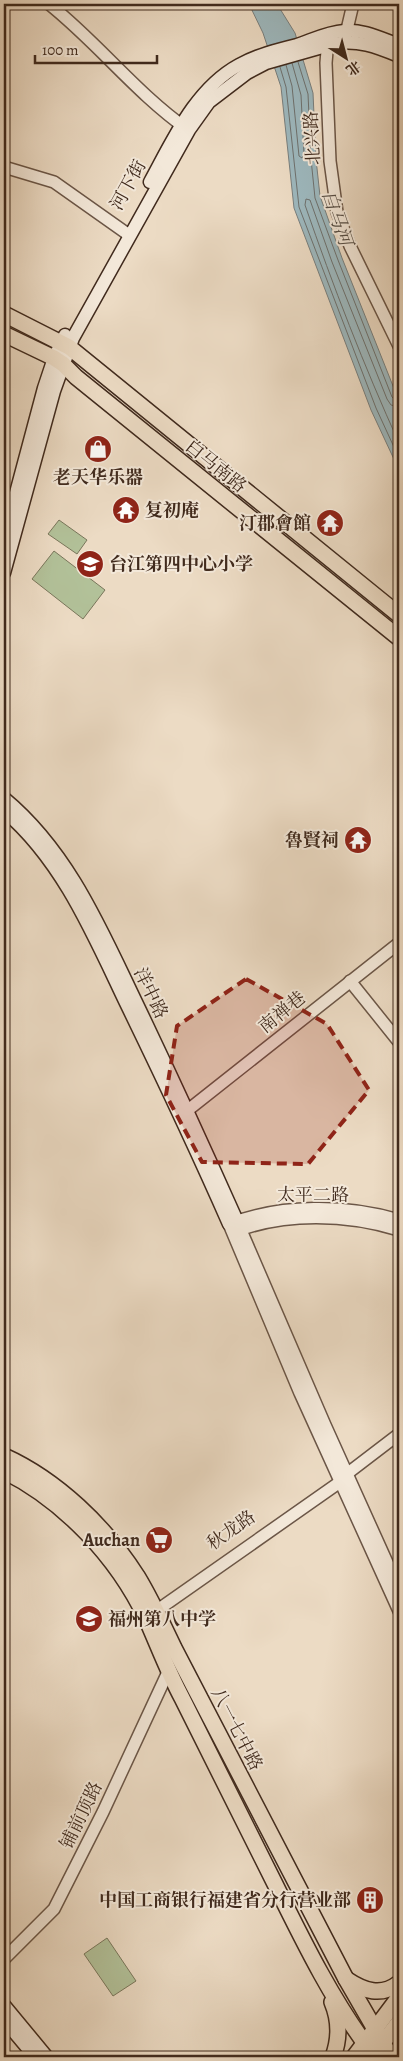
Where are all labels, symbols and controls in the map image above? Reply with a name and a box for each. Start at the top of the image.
scale bar [35,32,158,64]
north arrow [320,32,370,82]
text: 100 m [42,40,79,60]
text: 北 [342,56,365,80]
street label: 北兴路 [299,110,325,166]
street label: 河下街 [104,156,152,214]
water label: 白马河 [315,187,360,252]
shop icon: 老天华乐器 [83,434,113,464]
street label: 白马南路 [180,434,252,498]
place label: 老天华乐器 [53,465,143,489]
temple icon: 复初庵 [111,495,141,525]
place label: 复初庵 [145,498,199,522]
temple icon: 汀郡會館 [315,508,345,538]
place label: 汀郡會館 [239,511,311,535]
school or university icon: 台江第四中心小学 [75,549,105,579]
place label: 台江第四中心小学 [109,552,253,576]
temple icon: 魯賢祠 [343,825,373,855]
place label: 魯賢祠 [285,828,339,852]
street label: 洋中路 [128,963,174,1023]
street label: 南禅巷 [253,986,311,1038]
street label: 太平二路 [277,1183,349,1207]
street label: 秋龙路 [202,1505,260,1555]
supermarket icon: Auchan [144,1525,174,1555]
place label: Auchan [82,1528,140,1552]
school or university icon: 福州第八中学 [74,1604,104,1634]
place label: 福州第八中学 [108,1607,216,1631]
street label: 八一七中路 [206,1683,268,1775]
street label: 铺前顶路 [54,1777,108,1853]
building icon: 中国工商银行福建省分行营业部 [355,1885,385,1915]
place label: 中国工商银行福建省分行营业部 [99,1888,351,1912]

